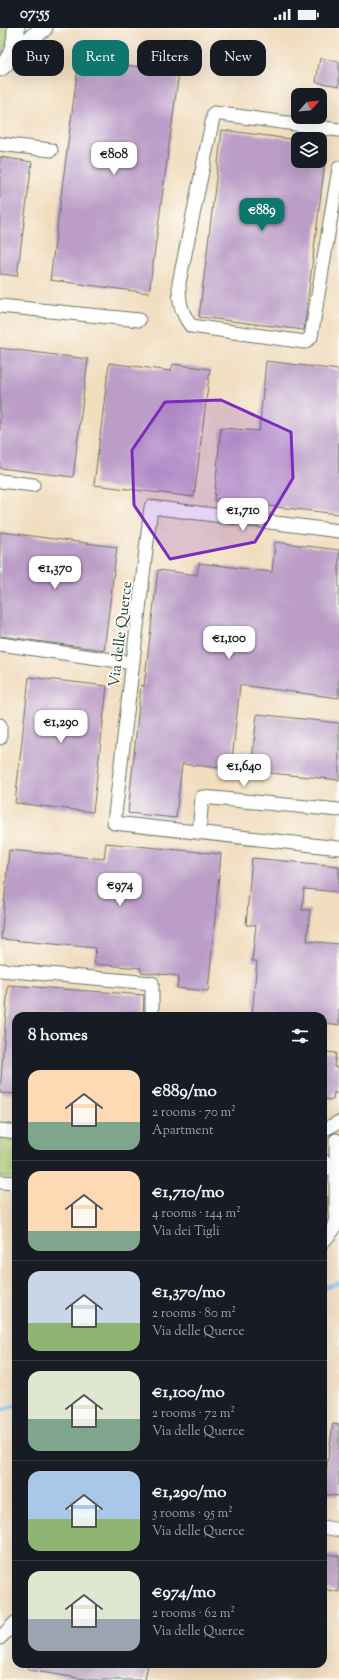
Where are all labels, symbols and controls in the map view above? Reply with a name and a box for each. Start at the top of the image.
text: 07:55 [20,4,50,25]
chip: Buy [12,40,64,76]
chip: Rent [72,40,129,76]
chip: Filters [137,40,202,76]
chip: New [210,40,266,76]
north arrow [291,88,327,124]
map controls [291,88,327,168]
button: layers [291,132,327,168]
pin: €808 [90,142,138,176]
text: €808 [100,146,128,164]
pin: €889 [238,198,286,232]
text: €889 [248,202,276,220]
pin: €1,710 [210,498,276,532]
text: €1,710 [226,502,260,520]
pin: €1,370 [22,556,88,590]
text: €1,370 [38,560,72,578]
street label: Via delle Querce [105,580,138,688]
pin: €1,100 [196,626,262,660]
text: €1,100 [212,630,246,648]
pin: €1,290 [28,710,94,744]
text: €1,290 [44,714,78,732]
pin: €1,640 [211,754,277,788]
text: €1,640 [227,758,261,776]
pin: €974 [96,873,144,907]
text: €974 [107,877,133,895]
text: 8 homes [28,1024,88,1048]
icon: filters [289,1025,311,1047]
text: €889/mo [152,1080,217,1104]
icon: home [60,1086,108,1134]
text: 2 rooms · 70 m² [152,1104,236,1122]
text: Apartment [152,1122,213,1140]
text: €1,710/mo [152,1181,224,1205]
icon: home [60,1187,108,1235]
text: 4 rooms · 144 m² [152,1205,241,1223]
text: Via dei Tigli [152,1223,220,1241]
text: €1,370/mo [152,1281,225,1305]
icon: home [60,1287,108,1335]
text: 2 rooms · 80 m² [152,1305,236,1323]
text: Via delle Querce [152,1323,245,1341]
text: €1,100/mo [152,1381,225,1405]
icon: home [60,1387,108,1435]
text: 2 rooms · 72 m² [152,1405,235,1423]
text: Via delle Querce [152,1423,245,1441]
text: €1,290/mo [152,1481,226,1505]
icon: home [60,1487,108,1535]
text: 3 rooms · 95 m² [152,1505,233,1523]
text: Via delle Querce [152,1523,245,1541]
text: €974/mo [152,1581,216,1605]
icon: home [60,1587,108,1635]
text: 2 rooms · 62 m² [152,1605,235,1623]
text: Via delle Querce [152,1623,245,1641]

